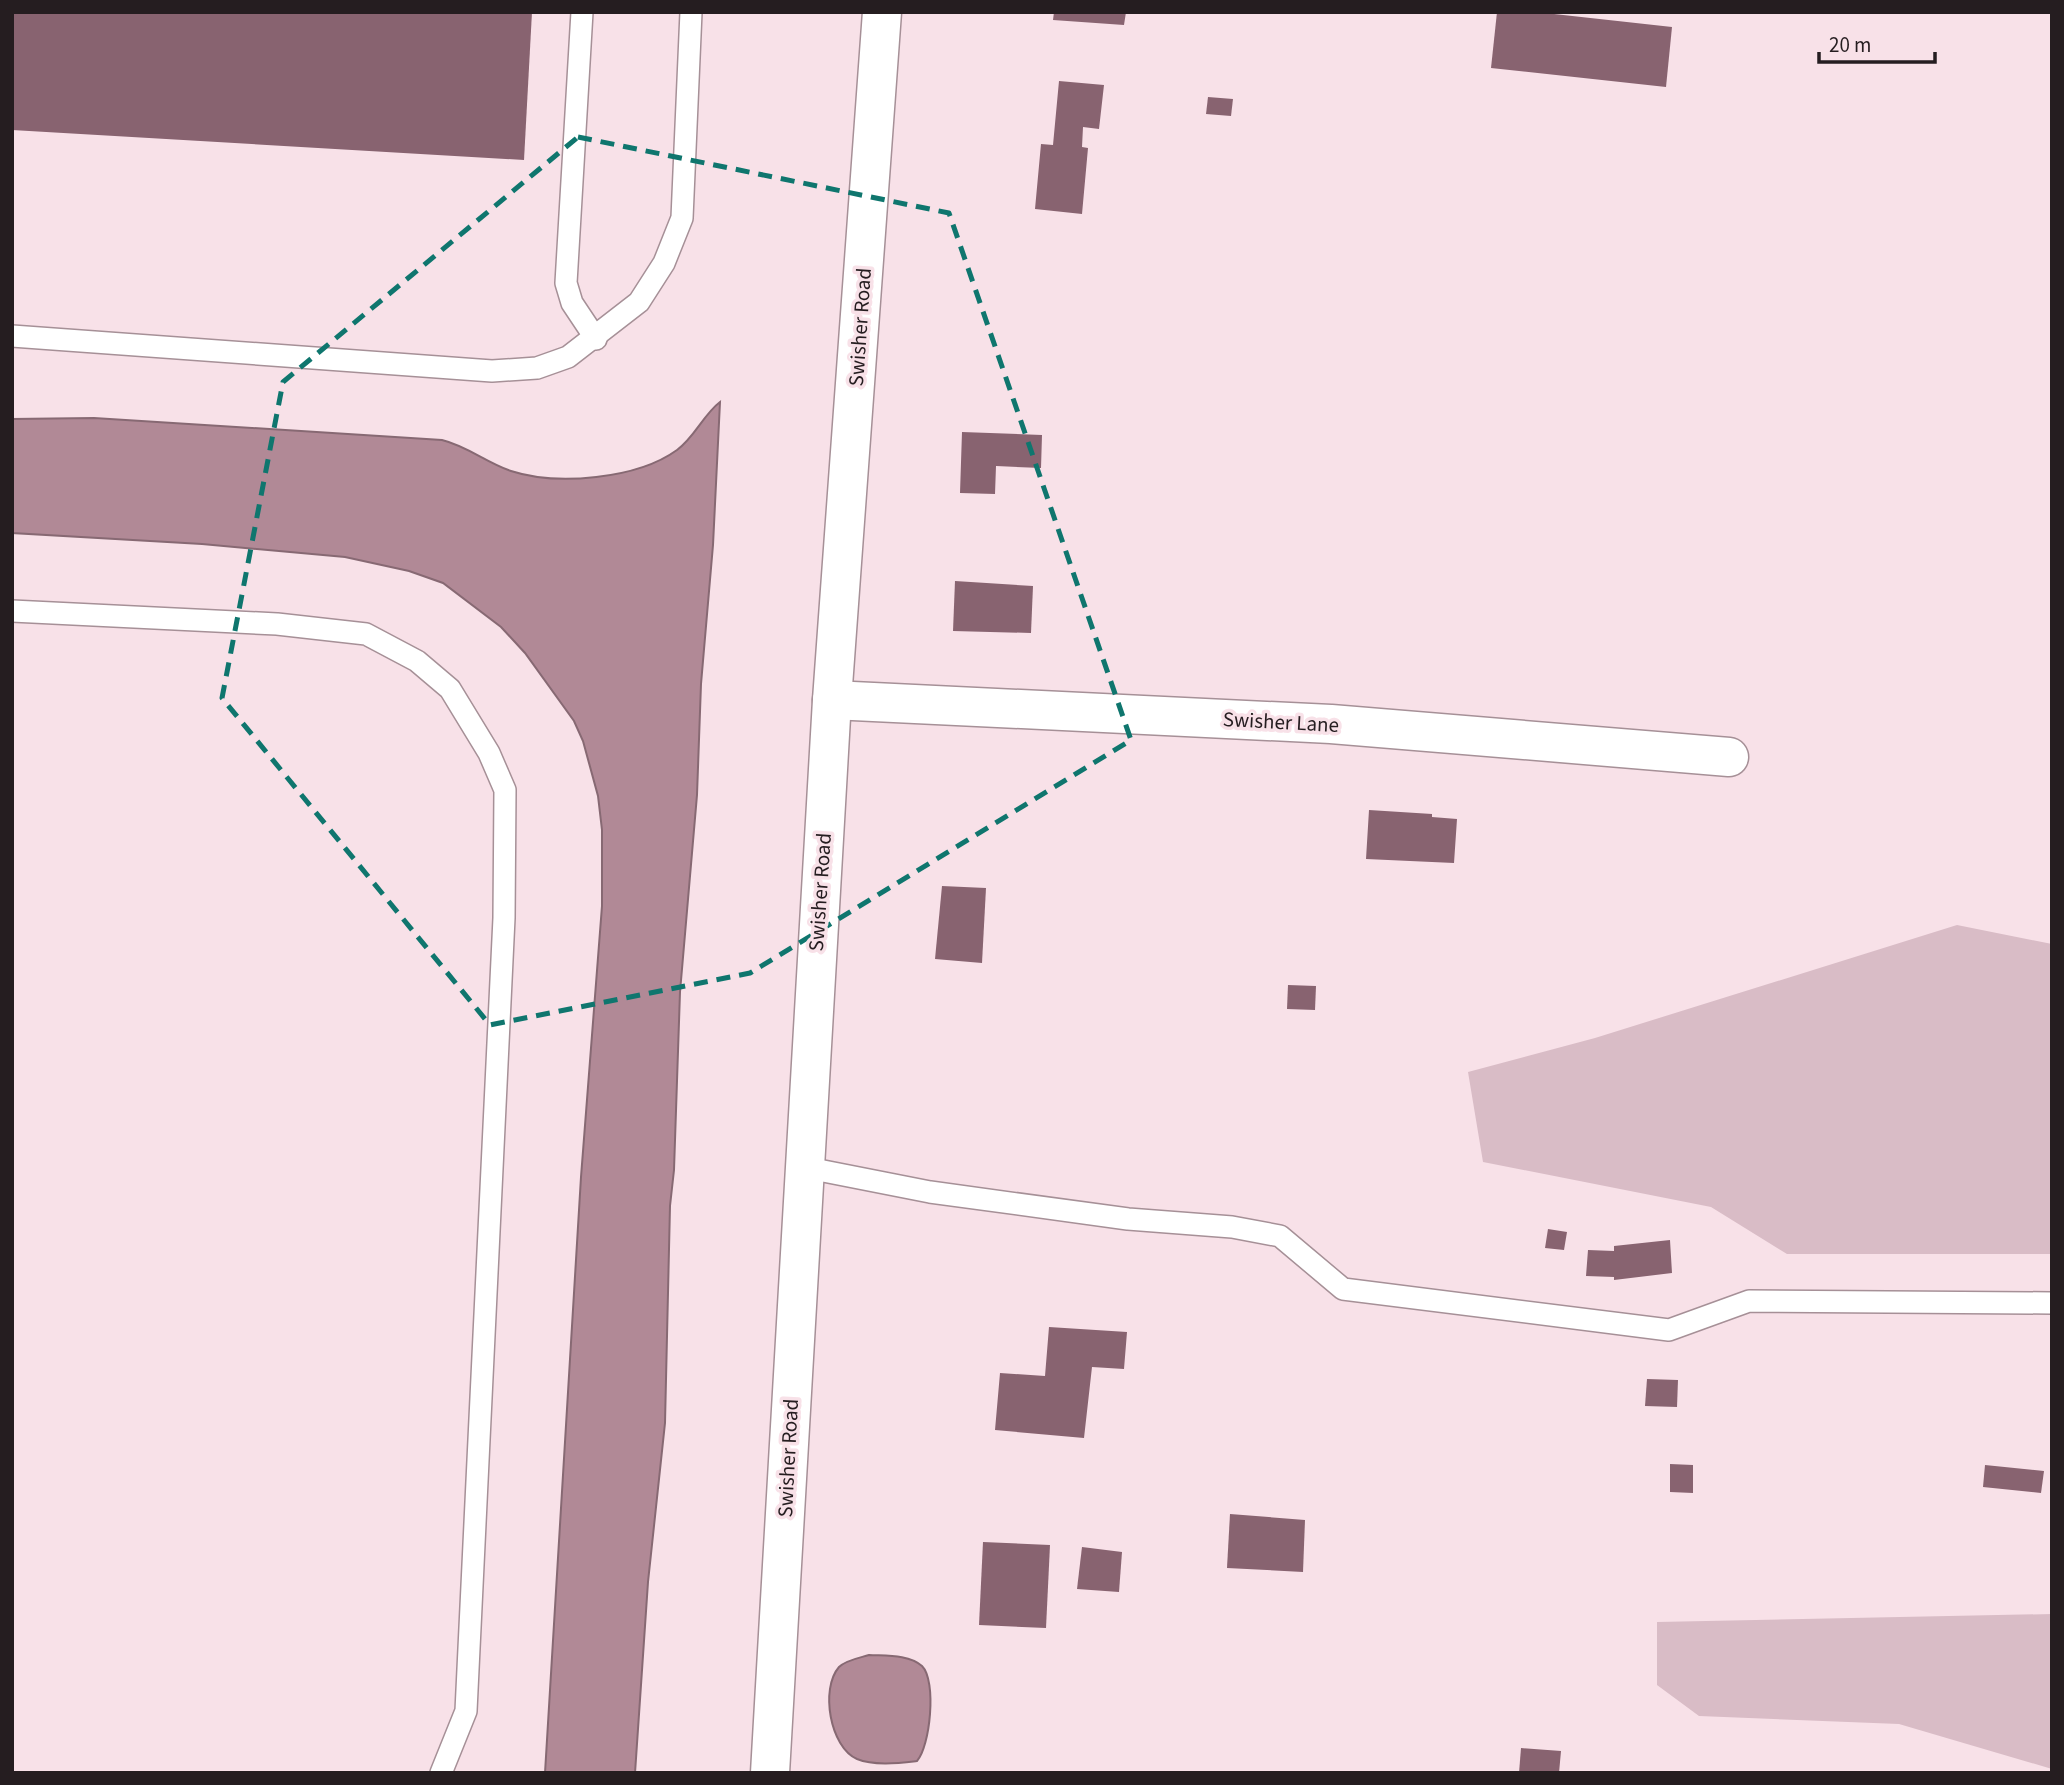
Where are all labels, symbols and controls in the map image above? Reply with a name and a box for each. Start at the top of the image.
scale bar [1819,21,1934,65]
text: 20 m [1829,30,1871,60]
street label: Swisher Road [841,267,879,387]
street label: Swisher Lane [1222,704,1340,740]
street label: Swisher Road [801,832,839,952]
street label: Swisher Road [770,1398,806,1518]

